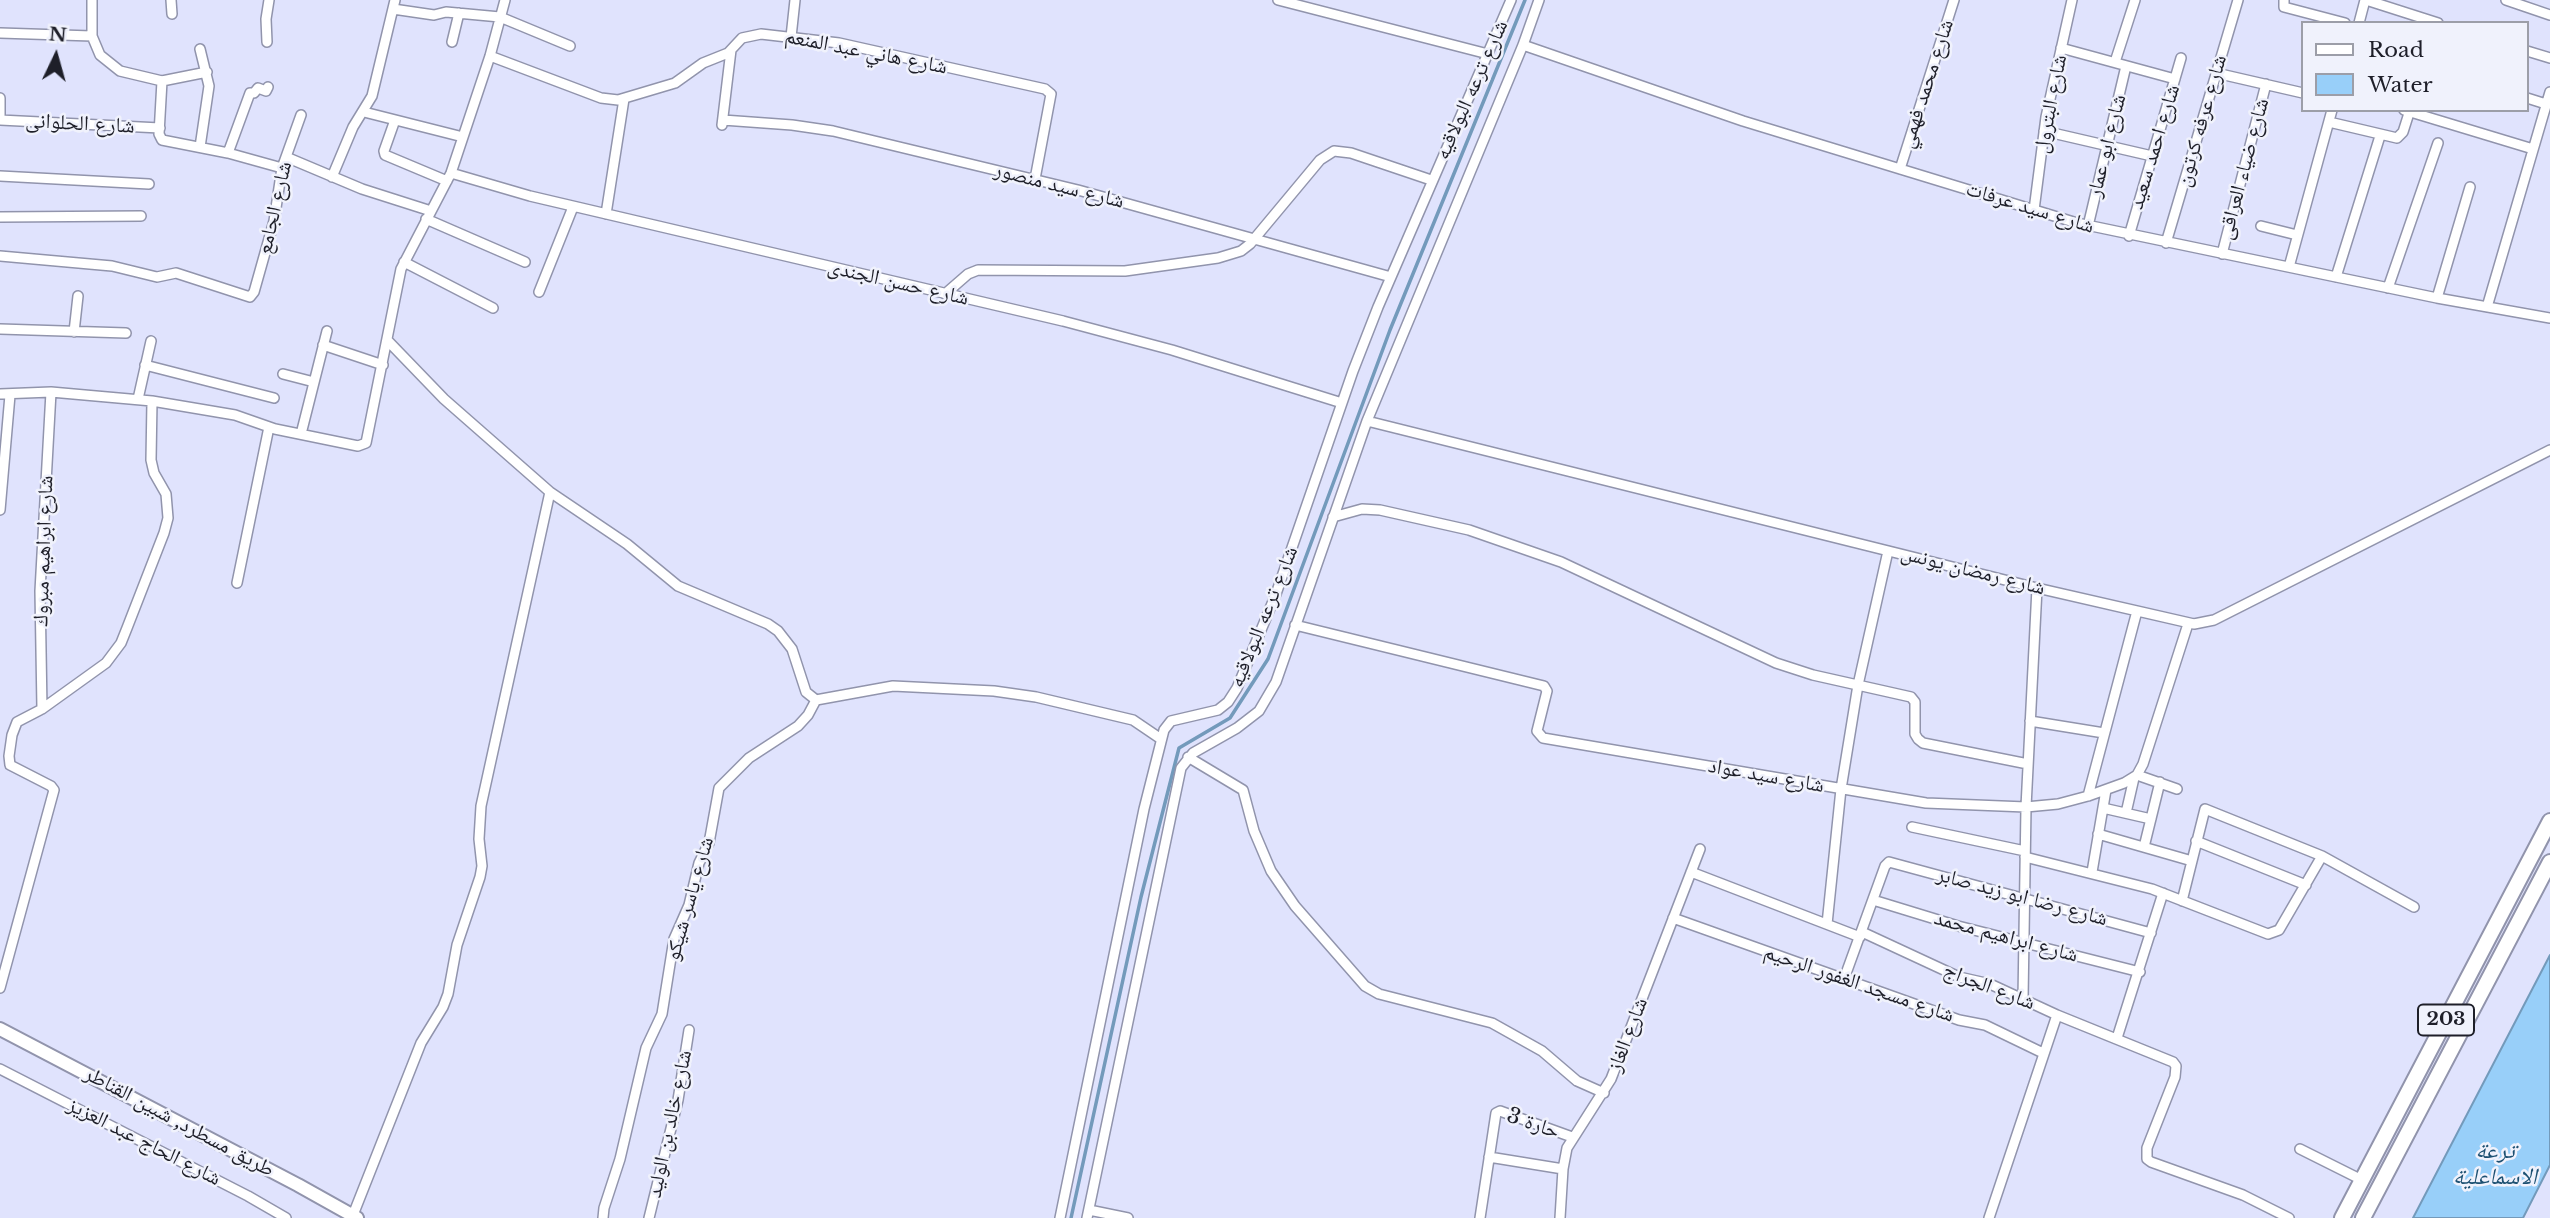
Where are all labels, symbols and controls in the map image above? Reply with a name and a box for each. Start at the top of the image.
street label: شارع ترعه البولاقيه [1430,16,1514,164]
street label: شارع محمد فهمي [1894,16,1960,152]
north arrow [21,21,91,91]
legend [2302,21,2529,112]
text: N [48,22,68,47]
street label: شارع هاني عبد المنعم [783,24,949,80]
text: Road [2368,37,2424,63]
street label: شارع عرفه كرتون [2171,52,2233,190]
street label: شارع البترول [2029,53,2073,155]
text: Water [2368,72,2432,98]
street label: شارع احمد سعيد [2124,82,2186,212]
street label: شارع ابو عمار [2082,92,2132,200]
street label: شارع ضياء العراقى [2213,96,2275,242]
street label: شارع الحلوانى [25,109,135,139]
street label: شارع سيد منصور [991,158,1127,214]
street label: شارع الجامع [252,159,298,257]
street label: شارع سيد عرفات [1963,177,2097,239]
street label: شارع حسن الجندى [825,255,971,311]
street label: شارع ابراهيم مبروك [29,475,59,627]
street label: شارع رمضان يونس [1898,541,2048,601]
street label: شارع ترعه البولاقيه [1224,543,1304,691]
street label: شارع سيد عواد [1706,753,1826,799]
street label: شارع ياسر شيكو [660,834,720,964]
street label: شارع رضا ابو زيد صابر [1934,862,2110,932]
street label: شارع ابراهيم محمد [1931,906,2081,968]
street label: شارع مسجد الغفور الرحيم [1761,940,1957,1028]
street label: شارع الجراج [1940,958,2038,1016]
street label: شارع الغاز [1602,994,1654,1076]
road number: 203 [2418,1004,2474,1036]
street label: شارع خالد بن الوليد [642,1048,698,1200]
street label: طريق مسطرد, شبين القناطر [80,1061,278,1183]
street label: شارع الحاج عبد العزيز [63,1092,225,1192]
street label: حارة 3 [1503,1103,1563,1145]
water label: ترعة الاسماعلية [2453,1138,2537,1192]

